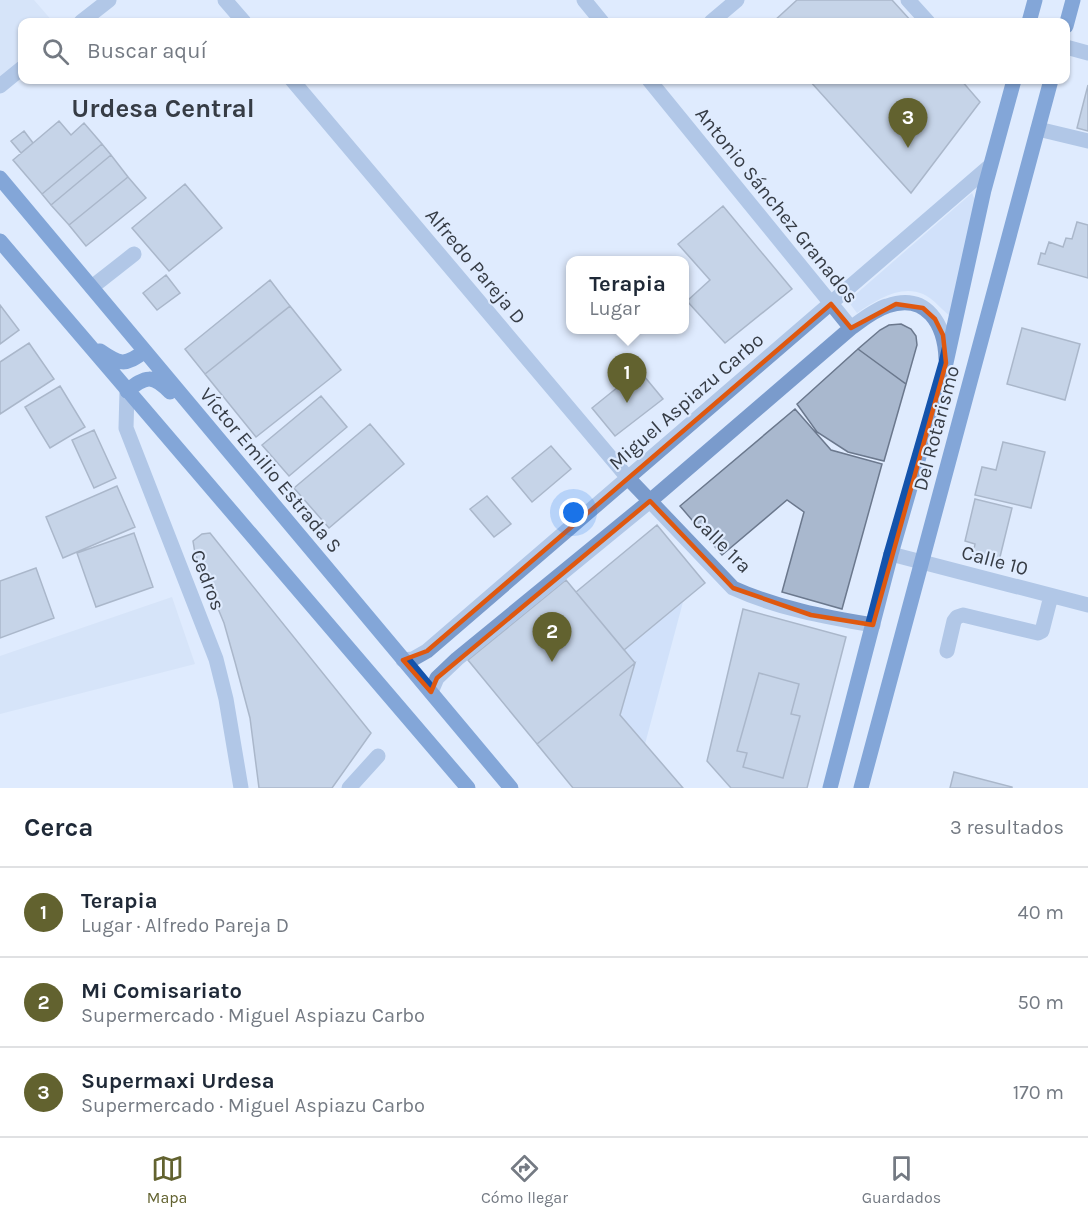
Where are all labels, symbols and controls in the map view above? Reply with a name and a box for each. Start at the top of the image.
search box [18,18,1070,84]
icon: search [39,35,72,68]
text: Buscar aquí [87,38,207,64]
district label: Urdesa Central [71,93,255,124]
pin: 3 [888,98,928,148]
street label: Antonio Sánchez Granados [690,103,863,308]
street label: Alfredo Pareja D [421,204,531,329]
popup [566,256,689,334]
text: Terapia [589,271,666,297]
text: Lugar [589,297,640,320]
street label: Miguel Aspiazu Carbo [604,328,768,475]
pin: 1 [608,354,646,403]
street label: Del Rotarismo [909,363,964,493]
street label: Víctor Emilio Estrada S [195,383,346,558]
your location [559,498,588,527]
street label: Calle 1ra [687,509,756,578]
street label: Calle 10 [959,541,1031,580]
street label: Cedros [185,547,230,614]
pin: 2 [532,612,572,662]
text: Cerca [24,812,93,843]
text: 3 resultados [950,816,1064,839]
text: Terapia [81,888,158,914]
text: 1 [40,901,47,924]
text: 40 m [1018,901,1064,924]
text: Lugar · Alfredo Pareja D [81,914,289,937]
text: Mi Comisariato [81,978,242,1004]
text: 2 [37,991,50,1014]
text: 50 m [1017,991,1064,1014]
text: Supermercado · Miguel Aspiazu Carbo [81,1004,425,1027]
text: Supermaxi Urdesa [81,1068,275,1094]
text: 3 [37,1081,50,1104]
text: 170 m [1013,1081,1064,1104]
text: Supermercado · Miguel Aspiazu Carbo [81,1094,425,1117]
tab: Mapa [147,1152,187,1207]
tab: Cómo llegar [481,1152,568,1207]
tab: Guardados [862,1152,941,1207]

